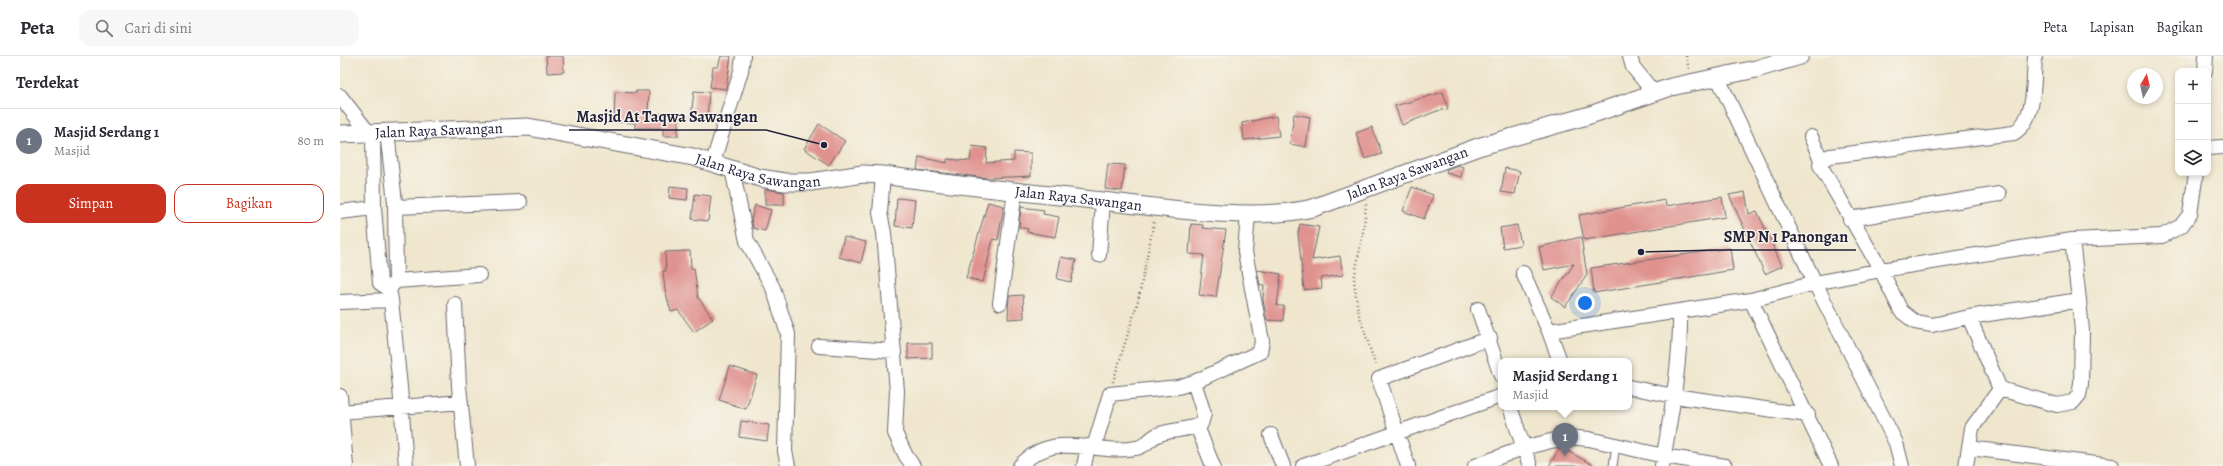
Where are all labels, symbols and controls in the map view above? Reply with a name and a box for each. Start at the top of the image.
search box [79,10,359,46]
text: Peta [20,15,55,41]
icon: search [93,17,115,39]
text: Cari di sini [125,18,192,38]
text: Peta [2043,18,2067,37]
text: Lapisan [2089,18,2134,37]
text: Bagikan [2156,18,2203,37]
north arrow [2127,68,2163,104]
map controls [2175,68,2211,176]
button: + [2175,68,2211,104]
text: Terdekat [16,71,79,94]
callout: Masjid At Taqwa Sawangan [569,102,766,130]
button: − [2175,104,2211,140]
text: Masjid At Taqwa Sawangan [576,106,758,128]
street label: Jalan Raya Sawangan [375,118,503,143]
text: Masjid Serdang 1 [54,122,159,142]
text: 1 [27,132,31,149]
text: 80 m [297,132,324,149]
button: layers [2175,140,2211,176]
text: Masjid [54,142,90,159]
street label: Jalan Raya Sawangan [1344,142,1471,205]
street label: Jalan Raya Sawangan [693,148,822,192]
street label: Jalan Raya Sawangan [1014,181,1143,216]
button: Simpan [16,184,166,223]
button: Bagikan [174,184,324,223]
callout: SMP N 1 Panongan [1716,222,1856,250]
text: SMP N 1 Panongan [1724,226,1848,248]
your location [1575,293,1595,313]
popup [1498,358,1632,410]
text: Masjid Serdang 1 [1512,366,1618,386]
text: Masjid [1512,386,1548,403]
pin: 1 [1552,423,1578,456]

